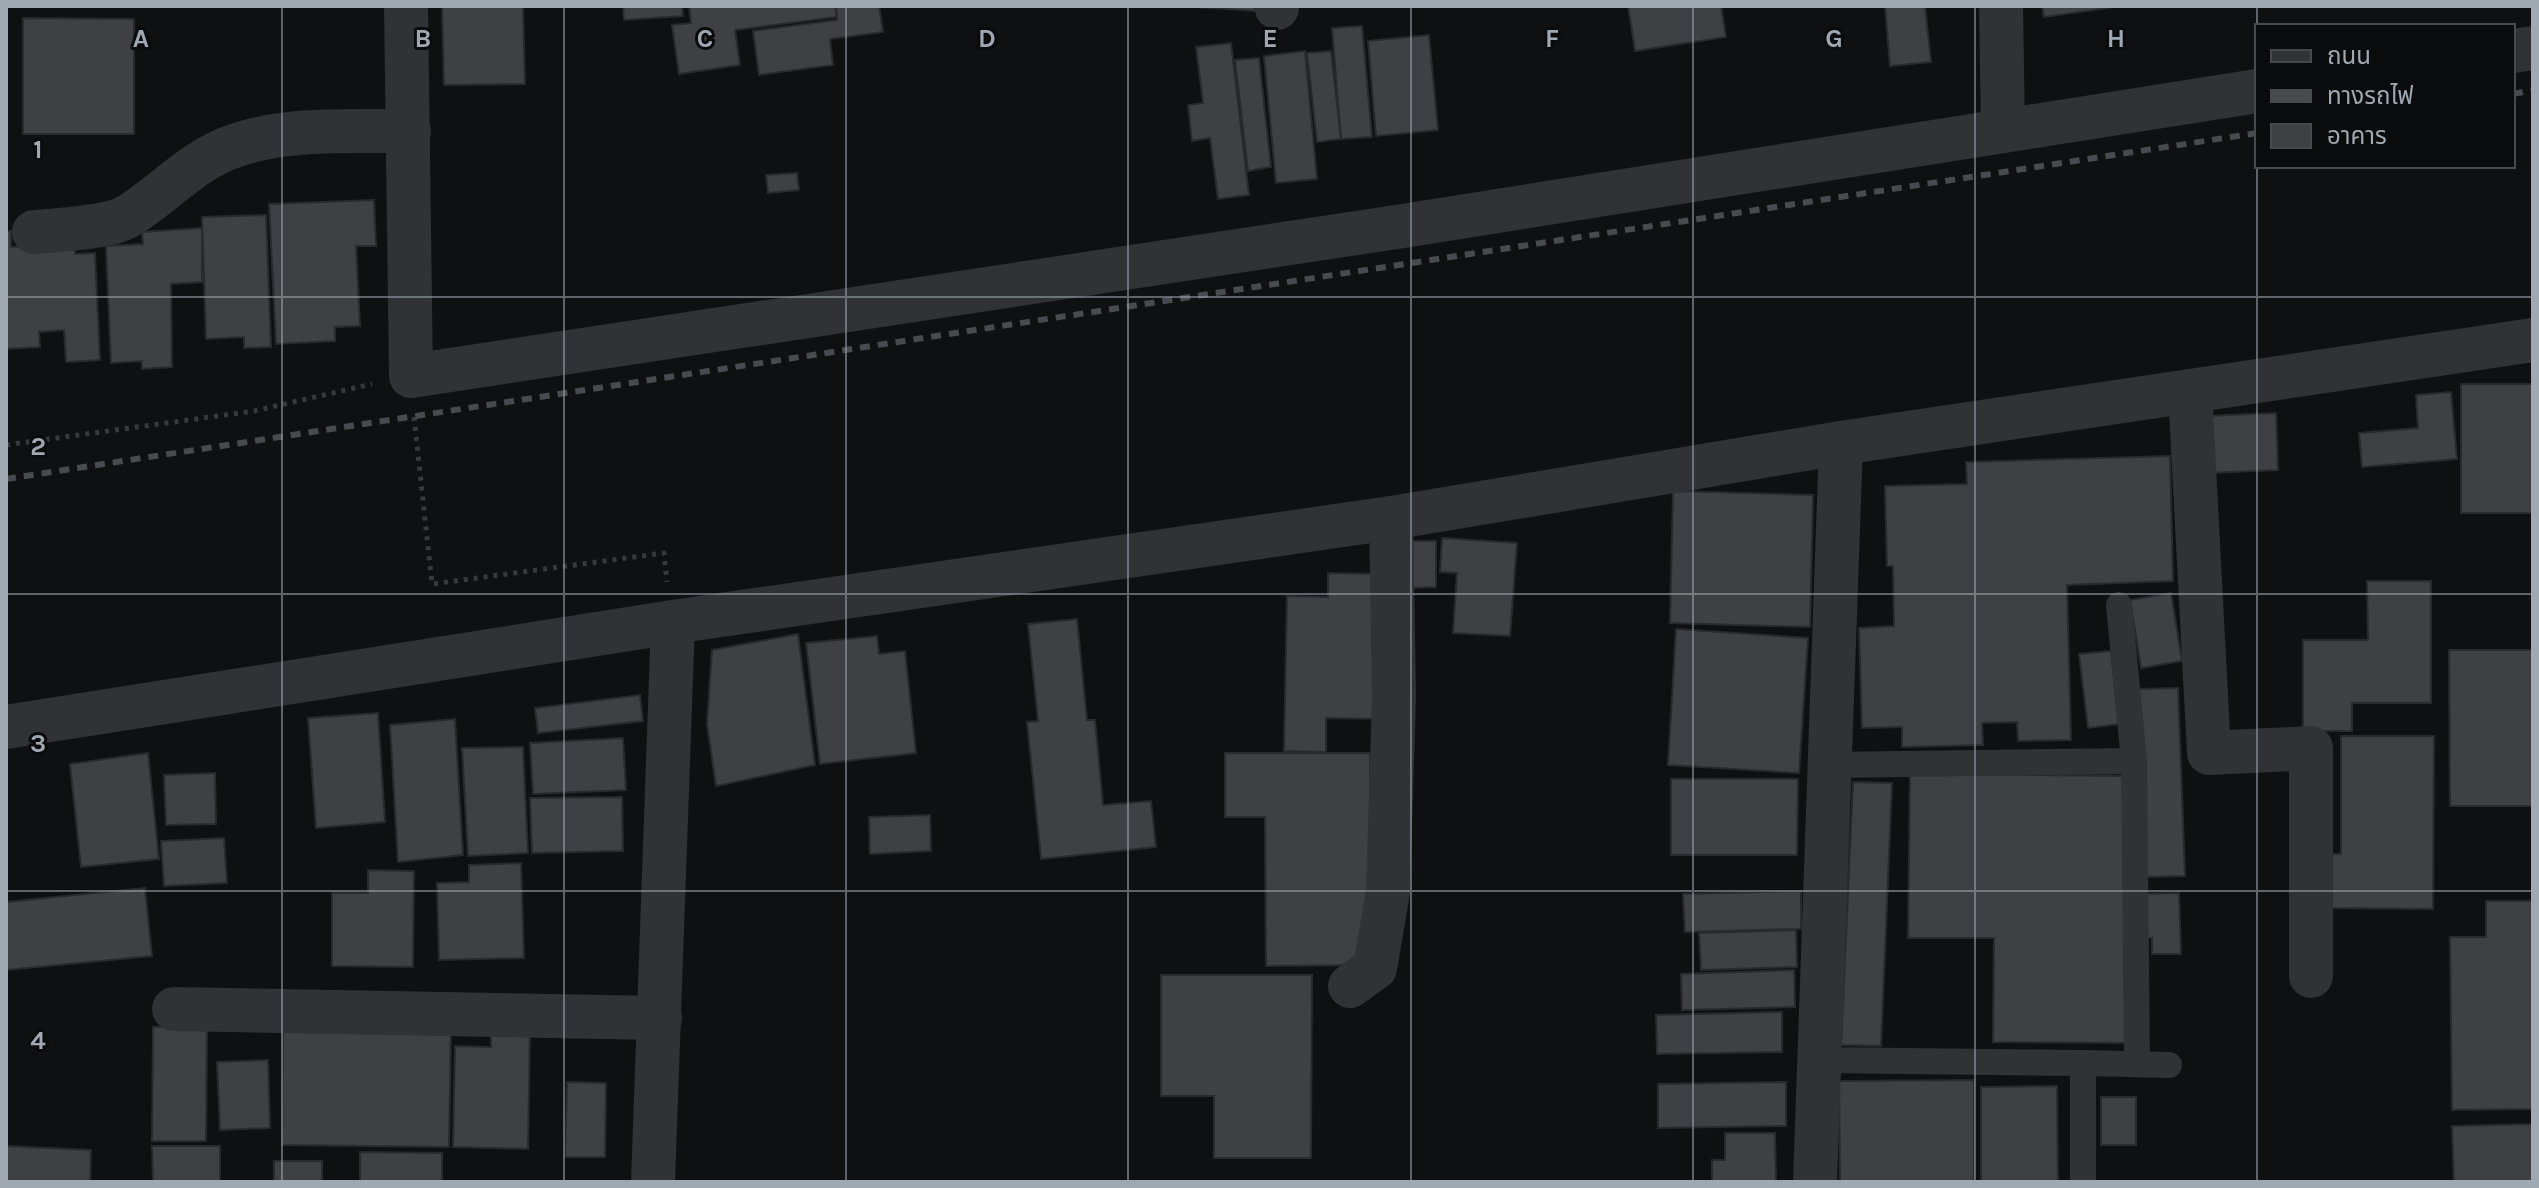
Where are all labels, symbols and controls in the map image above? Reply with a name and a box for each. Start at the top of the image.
text: A [133,23,149,54]
text: B [415,23,431,54]
text: C [697,23,713,54]
text: D [978,23,996,54]
text: E [1262,23,1278,54]
text: F [1545,23,1559,54]
text: G [1825,23,1843,54]
text: H [2107,23,2125,54]
legend [2255,24,2515,168]
text: ถนน [2327,42,2371,70]
text: ทางรถไฟ [2327,82,2414,110]
text: อาคาร [2327,122,2387,150]
text: 1 [33,134,43,165]
text: 2 [30,431,46,462]
text: 3 [30,728,46,759]
text: 4 [30,1025,46,1056]

